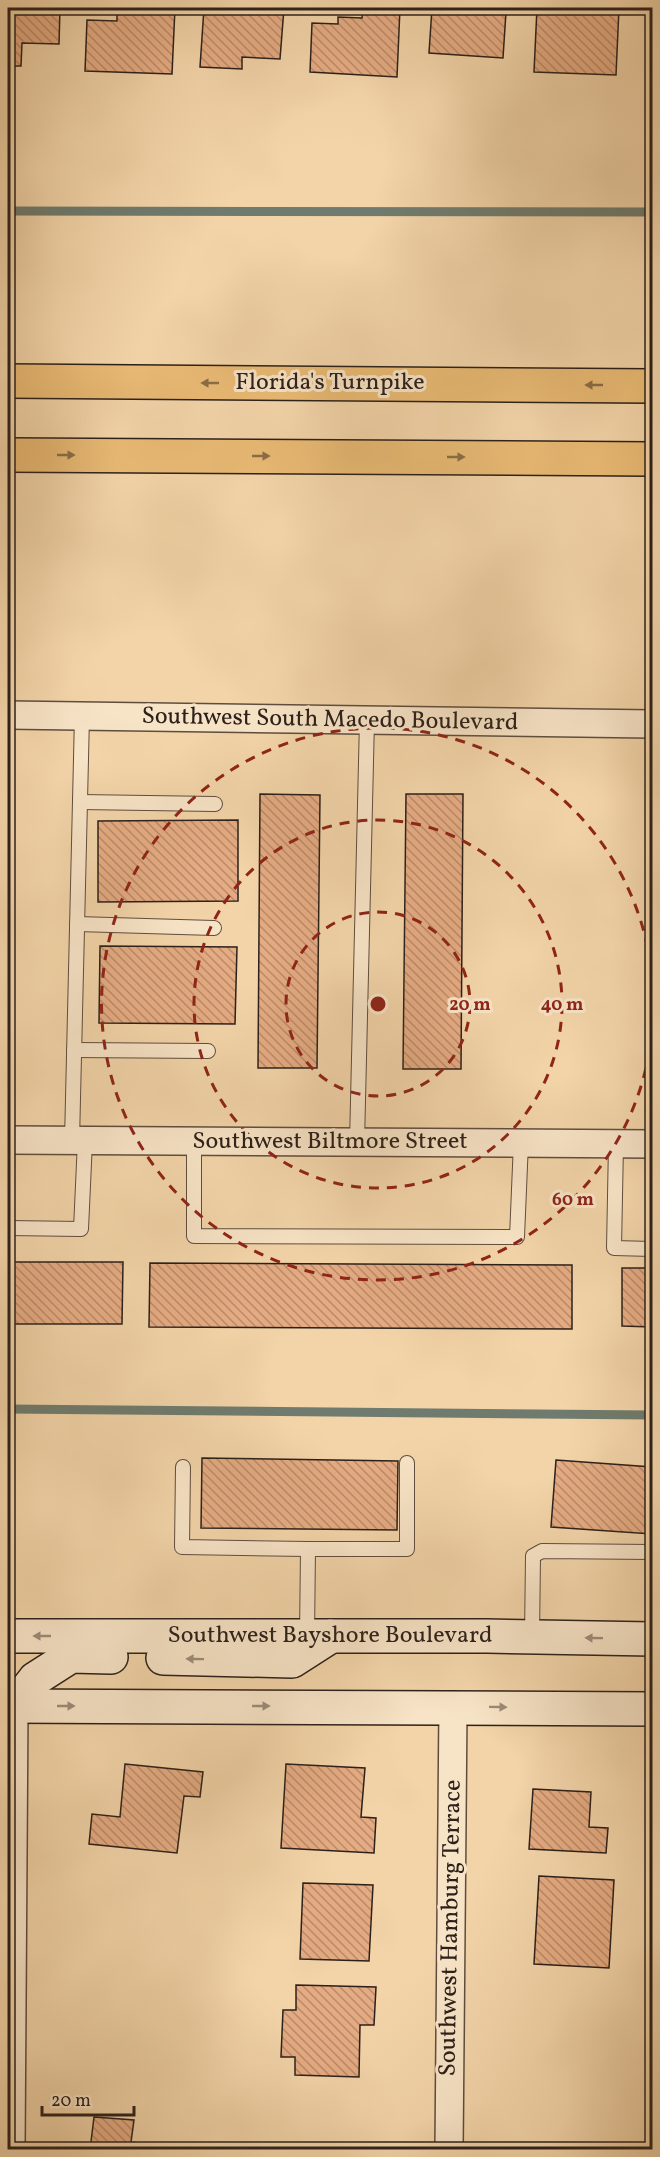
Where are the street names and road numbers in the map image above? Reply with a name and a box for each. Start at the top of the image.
street label: Florida's Turnpike [235,366,425,400]
street label: Southwest South Macedo Boulevard [141,700,519,740]
street label: Southwest Biltmore Street [192,1125,468,1159]
street label: Southwest Bayshore Boulevard [167,1619,493,1653]
street label: Southwest Hamburg Terrace [431,1779,471,2077]

